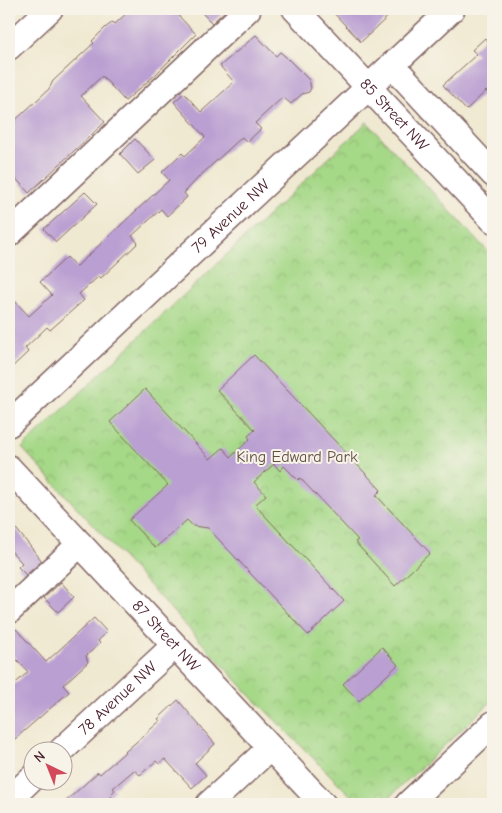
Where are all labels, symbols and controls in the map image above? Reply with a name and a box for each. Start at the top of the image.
street label: 85 Street NW [356,75,432,155]
street label: 79 Avenue NW [188,175,274,257]
park label: King Edward Park [236,448,358,466]
street label: 87 Street NW [128,597,204,676]
street label: 78 Avenue NW [75,658,160,739]
north arrow [22,740,72,790]
text: N [30,748,49,766]

